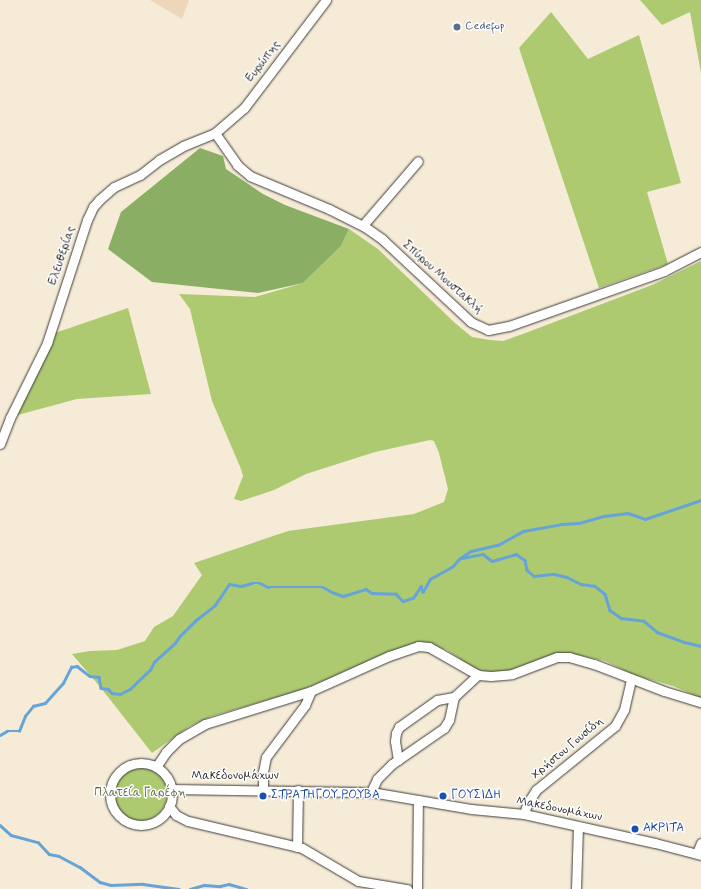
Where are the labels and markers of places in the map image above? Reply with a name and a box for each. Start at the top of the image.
place label: Cedefop [465,20,505,34]
marker: Cedefop [452,22,462,32]
place label: ΣΤΡΑΤΗΓΟΥ ΡΟΥΒΑ [271,789,380,803]
place label: ΓΟΥΣΙΔΗ [451,789,501,803]
marker: ΣΤΡΑΤΗΓΟΥ ΡΟΥΒΑ [258,791,268,801]
marker: ΓΟΥΣΙΔΗ [438,791,448,801]
place label: ΑΚΡΙΤΑ [643,822,684,836]
marker: ΑΚΡΙΤΑ [630,824,640,834]

